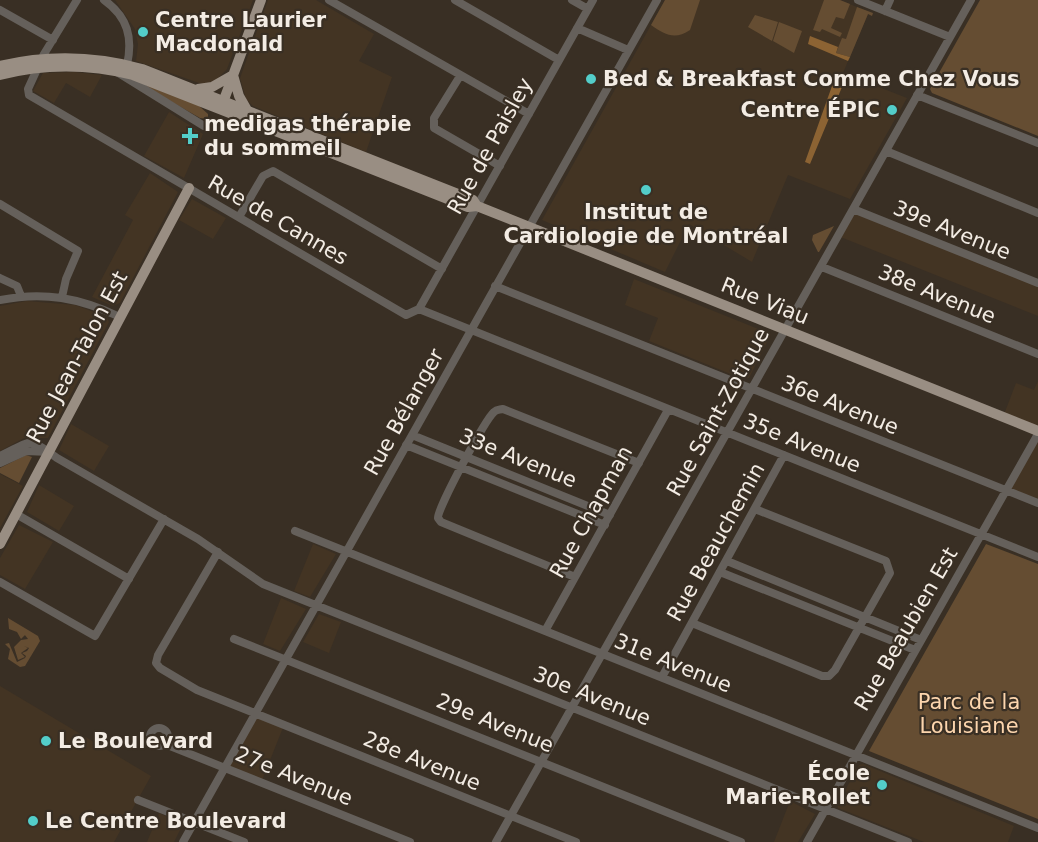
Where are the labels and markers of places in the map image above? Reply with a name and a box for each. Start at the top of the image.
place label: Centre Laurier Macdonald [155,8,327,56]
marker: Centre Laurier Macdonald [136,25,150,39]
place label: Bed & Breakfast Comme Chez Vous [603,67,1019,91]
marker: Bed & Breakfast Comme Chez Vous [584,72,598,86]
place label: Centre ÉPIC [740,97,880,122]
marker: Centre ÉPIC [885,103,899,117]
place label: medigas thérapie du sommeil [204,112,412,160]
marker: medigas thérapie du sommeil [181,127,199,145]
marker: Institut de Cardiologie de Montréal [639,183,653,197]
place label: Institut de Cardiologie de Montréal [504,200,788,248]
place label: Le Boulevard [58,729,213,753]
marker: Le Boulevard [39,734,53,748]
place label: École Marie-Rollet [725,760,870,809]
marker: École Marie-Rollet [875,778,889,792]
place label: Le Centre Boulevard [45,809,287,833]
marker: Le Centre Boulevard [26,814,40,828]

